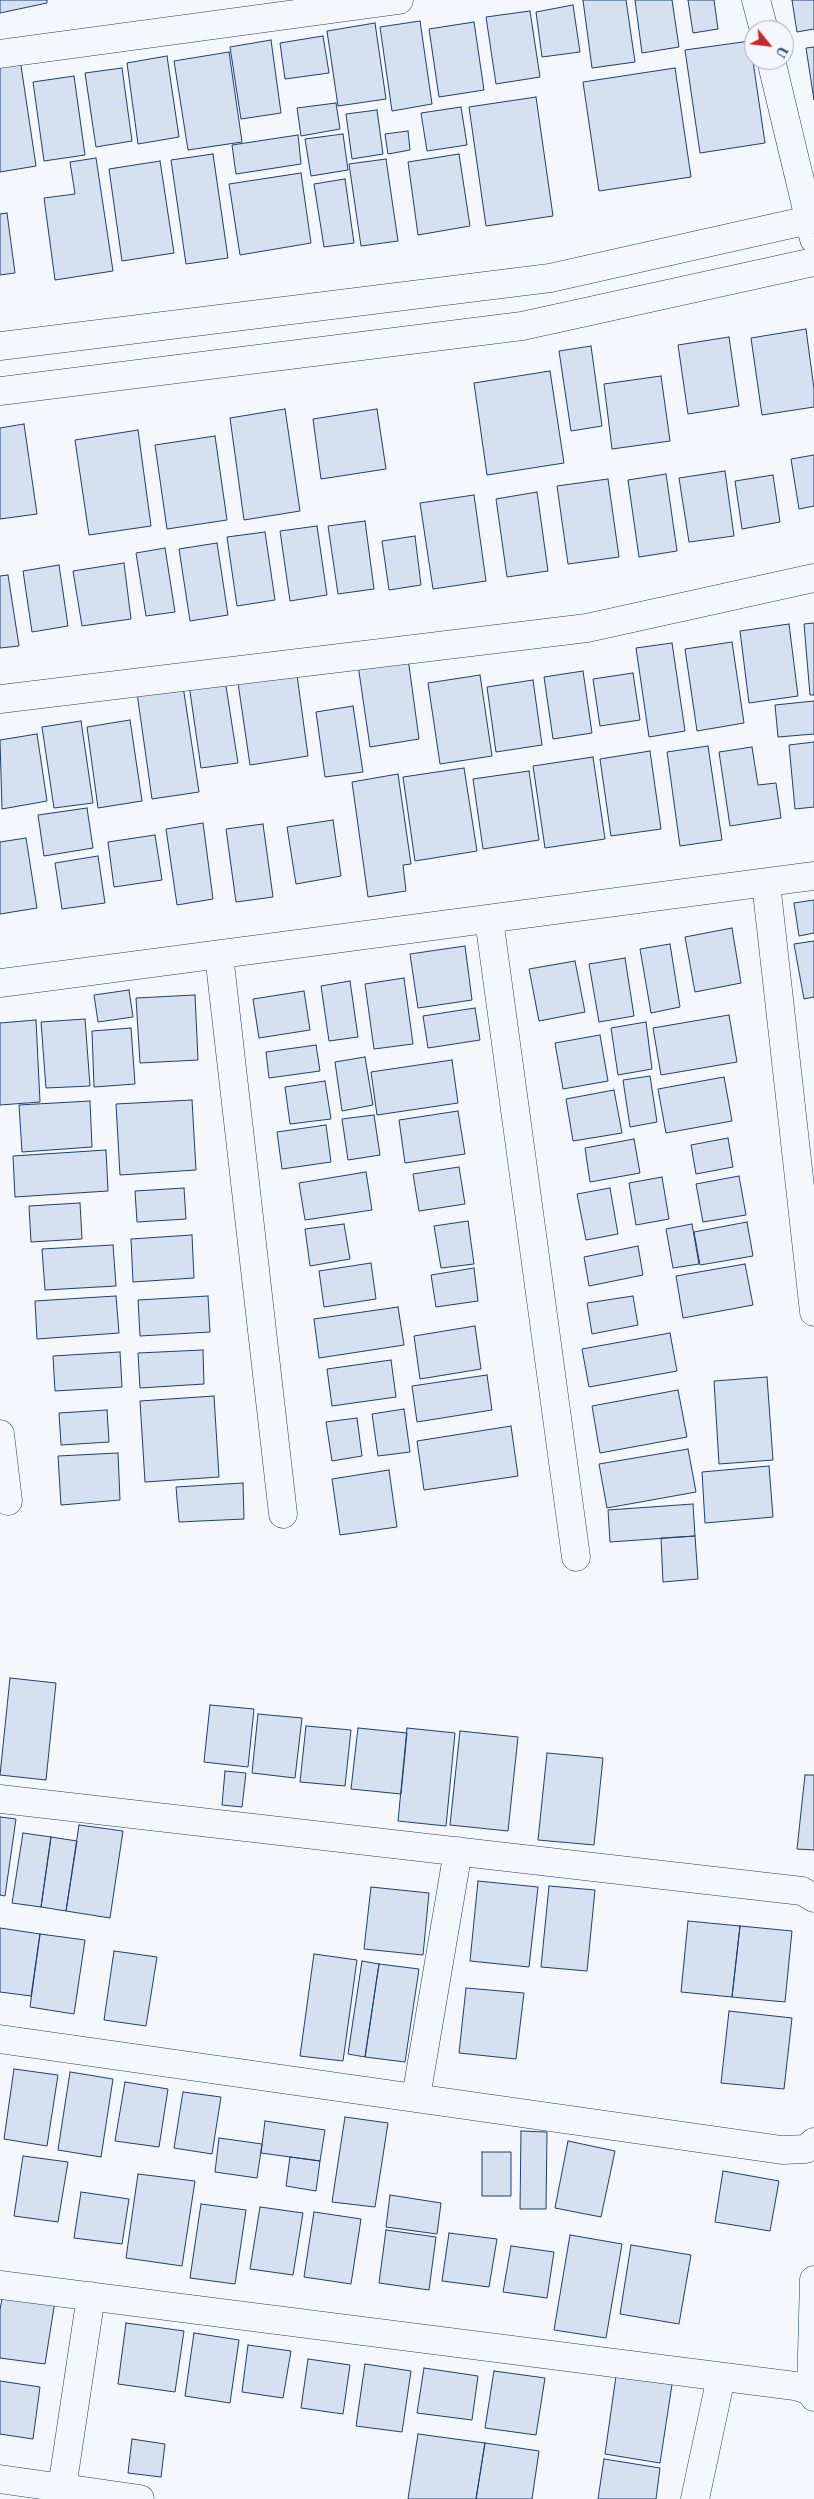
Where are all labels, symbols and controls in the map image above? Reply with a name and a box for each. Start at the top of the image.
north arrow [744,20,794,70]
text: U [773,44,791,60]

